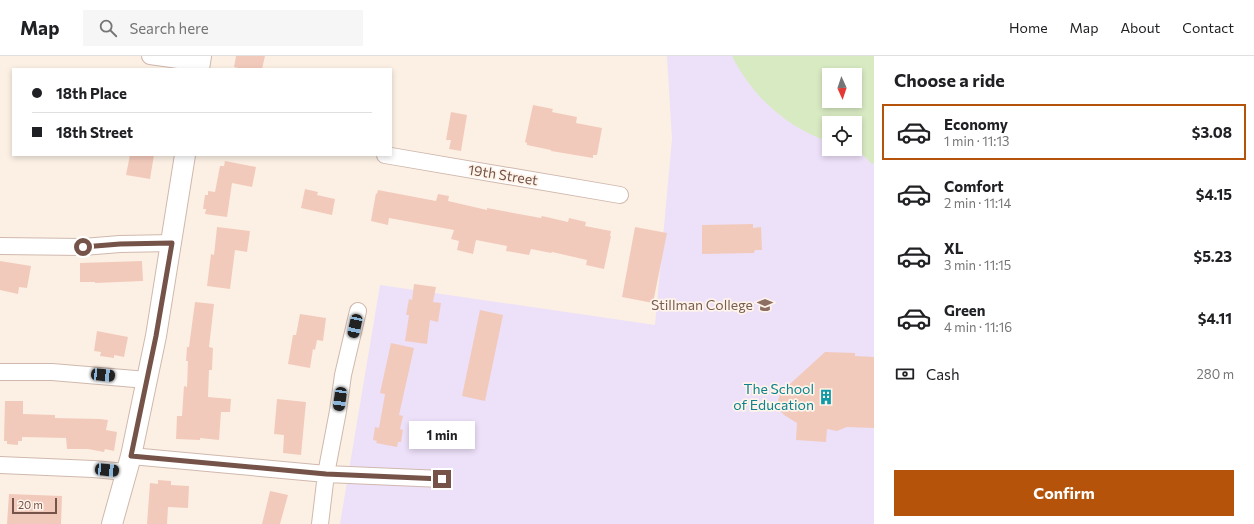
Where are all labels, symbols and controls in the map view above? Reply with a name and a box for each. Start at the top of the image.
search box [83,10,363,46]
text: Map [20,16,59,39]
icon: search [97,17,119,39]
text: Search here [129,19,209,37]
text: Home [1009,19,1048,36]
text: Map [1070,19,1098,36]
text: About [1120,19,1160,36]
text: Contact [1182,19,1234,36]
north arrow [822,68,862,108]
map controls [822,68,862,156]
text: Choose a ride [894,69,1005,91]
text: 18th Place [56,84,127,102]
icon: car [896,114,932,150]
text: Economy [944,115,1008,133]
button: locate [822,116,862,156]
text: 18th Street [56,123,133,141]
text: $3.08 [1192,123,1232,141]
text: 1 min · 11:13 [944,133,1009,149]
street label: 19th Street [467,161,539,188]
icon: car [896,176,932,212]
text: Comfort [944,177,1004,195]
text: $4.15 [1196,185,1232,203]
text: 2 min · 11:14 [944,195,1011,211]
route start [74,238,92,256]
icon: car [896,238,932,274]
text: XL [944,239,963,257]
text: $5.23 [1194,247,1232,265]
text: 3 min · 11:15 [944,257,1011,273]
place label: Stillman College [651,296,753,313]
school or university icon: Stillman College [756,296,774,314]
icon: car [896,300,932,336]
text: Green [944,301,985,319]
text: $4.11 [1198,309,1232,327]
car [347,313,363,339]
text: 4 min · 11:16 [944,319,1012,335]
icon: cash [894,363,916,385]
text: Cash [926,365,960,383]
text: 280 m [1197,366,1234,382]
car [90,368,116,382]
place label: The School of Education [733,380,814,413]
car [332,386,348,412]
building icon: The School of Education [817,388,835,406]
callout: 1 min [409,421,475,449]
text: 1 min [427,427,457,443]
car [94,463,120,477]
route end [433,470,451,488]
button: Confirm [894,470,1234,516]
scale bar [12,496,57,515]
text: 20 m [18,498,43,511]

